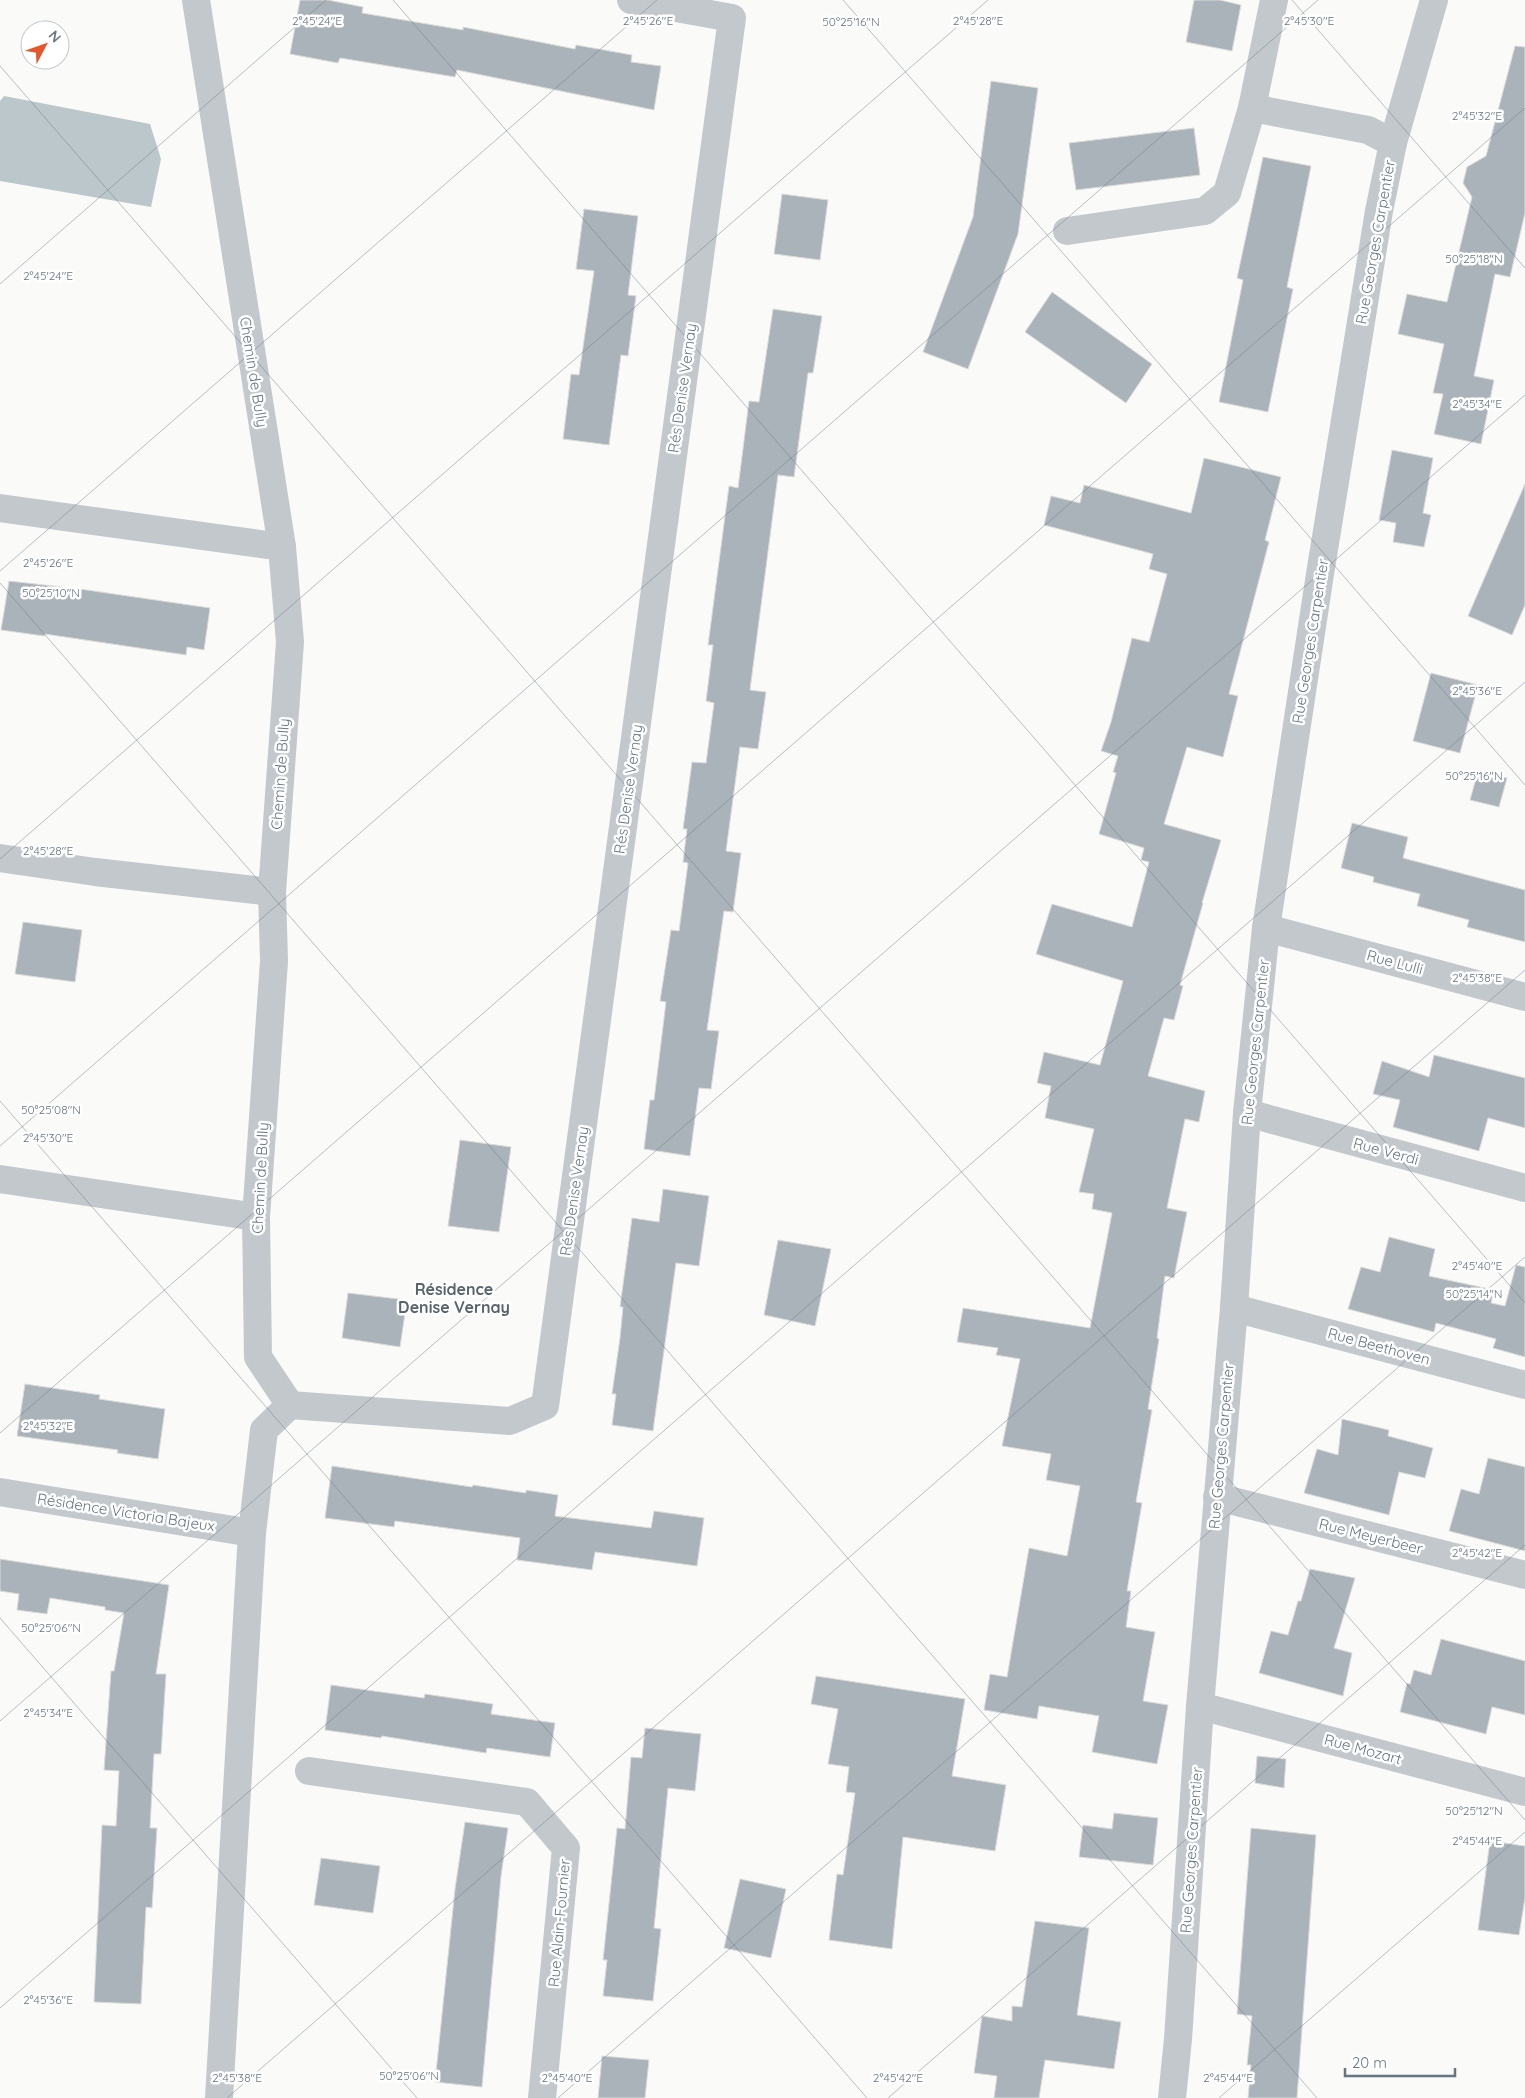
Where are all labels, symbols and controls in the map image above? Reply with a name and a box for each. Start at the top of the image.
text: 2°45'24"E [292,13,342,28]
text: 2°45'26"E [623,13,673,28]
text: 2°45'28"E [953,13,1003,28]
text: 2°45'30"E [1284,13,1335,28]
text: 50°25'16"N [822,14,880,29]
north arrow [20,20,70,70]
text: N [45,27,65,46]
text: 2°45'32"E [1452,108,1502,123]
street label: Rue Georges Carpentier [1351,158,1399,326]
text: 50°25'18"N [1445,251,1503,266]
text: 2°45'24"E [23,268,73,283]
street label: Chemin de Bully [236,315,272,429]
street label: Rés Denise Vernay [664,322,700,454]
text: 2°45'34"E [1452,396,1502,411]
text: 2°45'26"E [23,555,73,570]
street label: Rue Georges Carpentier [1288,557,1332,725]
text: 50°25'10"N [22,585,80,600]
text: 2°45'36"E [1452,683,1502,698]
street label: Chemin de Bully [267,718,293,830]
street label: Rés Denise Vernay [610,723,646,855]
text: 50°25'16"N [1445,768,1503,783]
text: 2°45'28"E [23,843,73,858]
street label: Rue Lulli [1365,945,1425,979]
street label: Rue Georges Carpentier [1237,958,1273,1126]
text: 2°45'38"E [1452,970,1502,985]
text: 50°25'08"N [21,1102,81,1117]
street label: Chemin de Bully [248,1122,272,1234]
street label: Rés Denise Vernay [556,1125,592,1257]
text: 2°45'30"E [23,1130,74,1145]
street label: Rue Verdi [1351,1133,1421,1169]
text: 2°45'40"E [1452,1258,1503,1273]
district label: Résidence Denise Vernay [398,1279,510,1317]
text: 50°25'14"N [1445,1286,1503,1301]
street label: Rue Beethoven [1326,1323,1432,1369]
street label: Rue Georges Carpentier [1204,1362,1238,1530]
text: 2°45'32"E [23,1418,73,1433]
street label: Résidence Victoria Bajeux [36,1489,216,1535]
street label: Rue Meyerbeer [1317,1514,1425,1558]
text: 2°45'42"E [1452,1545,1502,1560]
text: 50°25'06"N [21,1620,81,1635]
text: 2°45'34"E [23,1705,73,1720]
street label: Rue Mozart [1322,1730,1404,1768]
street label: Rue Georges Carpentier [1176,1766,1206,1934]
text: 50°25'12"N [1445,1803,1503,1818]
text: 2°45'44"E [1452,1833,1502,1848]
street label: Rue Alain-Fournier [544,1858,574,1988]
text: 2°45'36"E [23,1992,73,2007]
scale bar [1345,2046,1455,2078]
text: 20 m [1352,2053,1387,2072]
text: 50°25'06"N [379,2068,439,2083]
text: 2°45'38"E [212,2070,262,2085]
text: 2°45'40"E [542,2070,593,2085]
text: 2°45'42"E [873,2070,923,2085]
text: 2°45'44"E [1203,2070,1253,2085]

